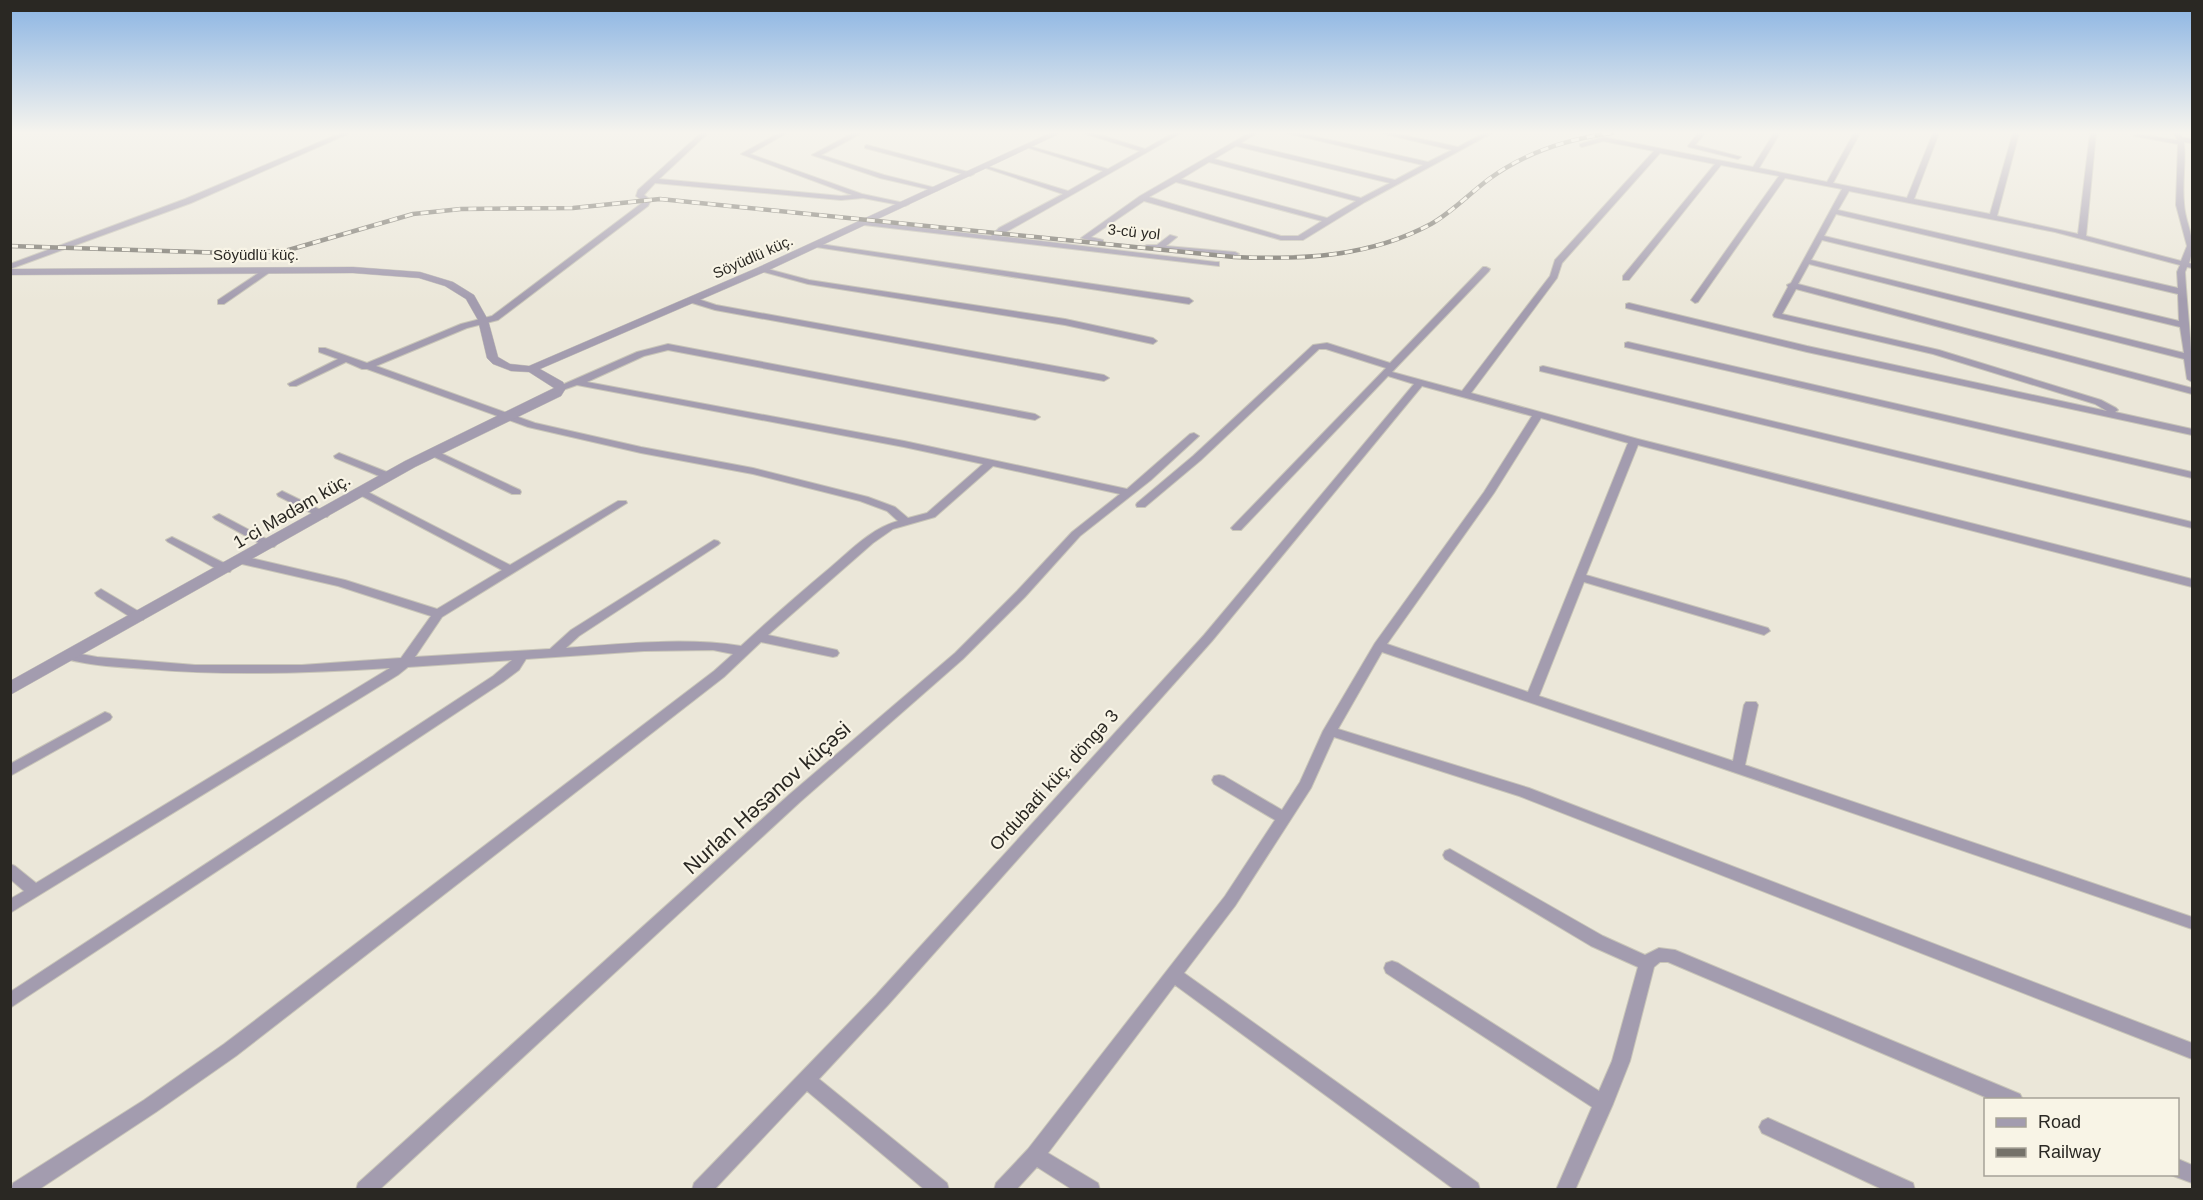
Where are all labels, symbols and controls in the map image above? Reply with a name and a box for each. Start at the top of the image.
street label: 3-cü yol [1107,220,1161,243]
street label: Söyüdlü küç. [710,231,795,282]
street label: Söyüdlü küç. [213,246,299,263]
street label: 1-ci Mədəm küç. [230,469,354,553]
street label: Ordubadi küç. döngə 3 [986,706,1122,854]
street label: Nurlan Həsənov küçəsi [679,717,855,878]
legend [1984,1098,2179,1176]
text: Road [2038,1112,2081,1132]
text: Railway [2038,1142,2101,1162]

